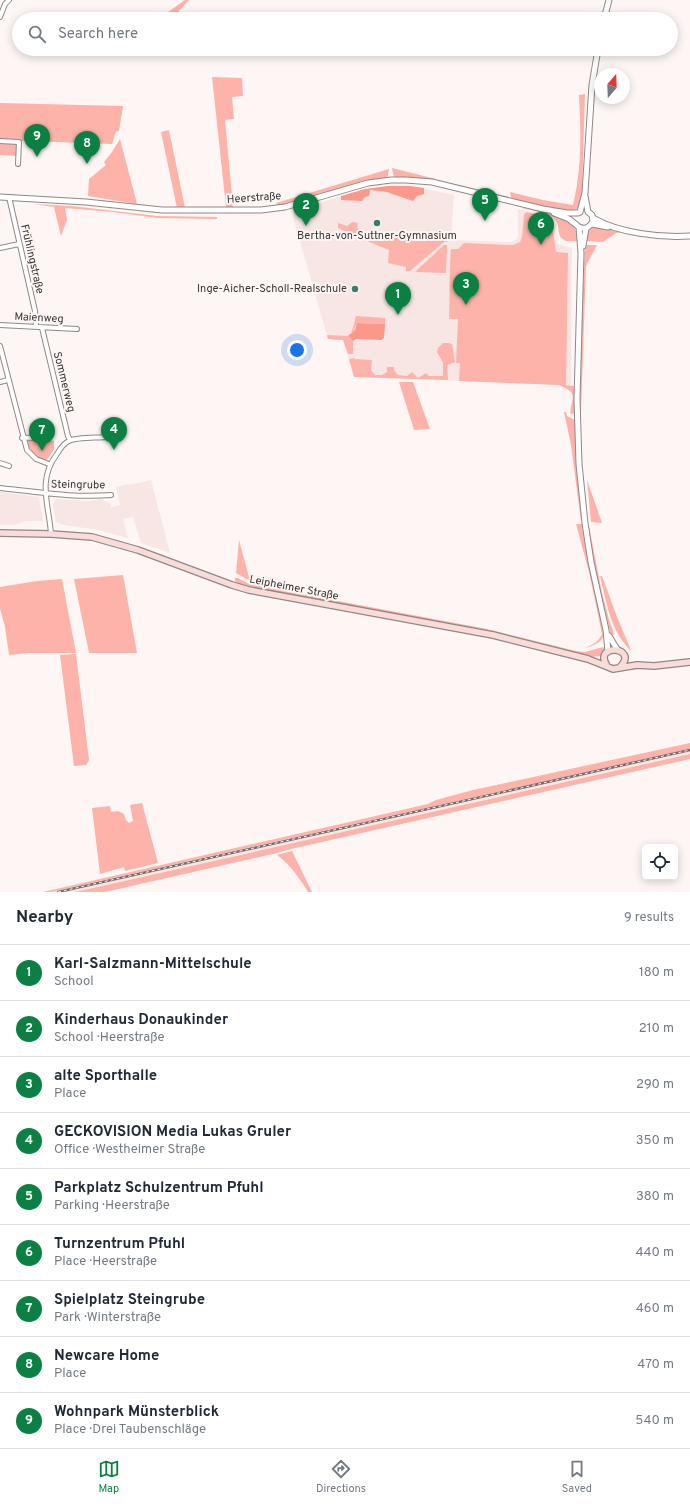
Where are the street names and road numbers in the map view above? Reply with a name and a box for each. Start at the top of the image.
street label: Heerstraße [226,189,282,207]
street label: Frühlingstraße [17,223,47,295]
street label: Maienweg [14,310,64,326]
street label: Sommerweg [50,350,78,414]
street label: Steingrube [51,478,105,492]
street label: Leipheimer Straße [248,572,340,604]

